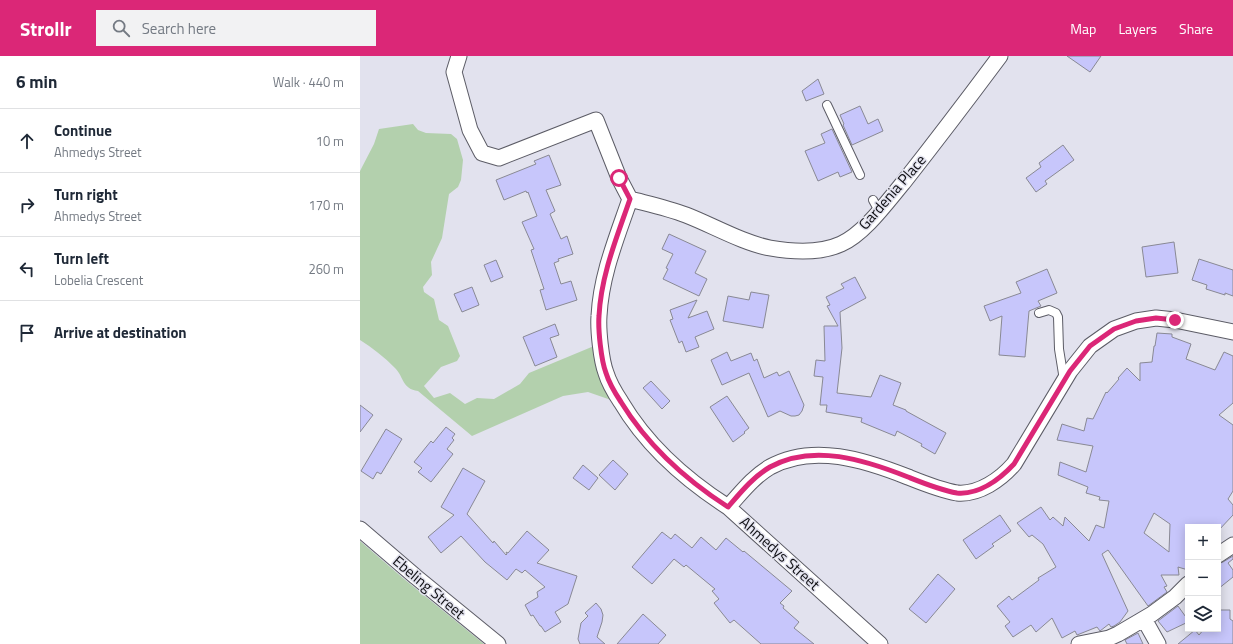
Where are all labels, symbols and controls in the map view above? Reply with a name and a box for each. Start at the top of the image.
search box [96,10,376,46]
text: Strollr [20,14,72,43]
icon: search [110,17,132,39]
text: Search here [142,17,216,40]
text: Map [1070,18,1096,39]
text: Layers [1118,18,1157,39]
text: Share [1179,18,1213,39]
text: 6 min [16,69,57,95]
text: Walk · 440 m [273,72,344,92]
text: Continue [54,119,112,142]
icon: ahead [16,130,38,152]
text: 10 m [316,131,344,151]
text: Ahmedys Street [54,142,142,162]
street label: Gardenia Place [853,149,931,235]
route start [610,169,628,187]
text: Turn right [54,183,118,206]
icon: right [16,194,38,216]
text: 170 m [308,195,344,215]
text: Ahmedys Street [54,206,142,226]
text: Turn left [54,247,109,270]
icon: left [16,258,38,280]
text: 260 m [308,259,344,279]
text: Lobelia Crescent [54,270,143,290]
route end [1166,311,1184,329]
text: Arrive at destination [54,321,187,344]
icon: arrive [16,322,38,344]
street label: Ahmedys Street [735,511,826,596]
map controls [1185,524,1221,632]
button: + [1185,524,1221,560]
street label: Ebeling Street [388,550,471,625]
button: − [1185,560,1221,596]
button: layers [1185,596,1221,632]

